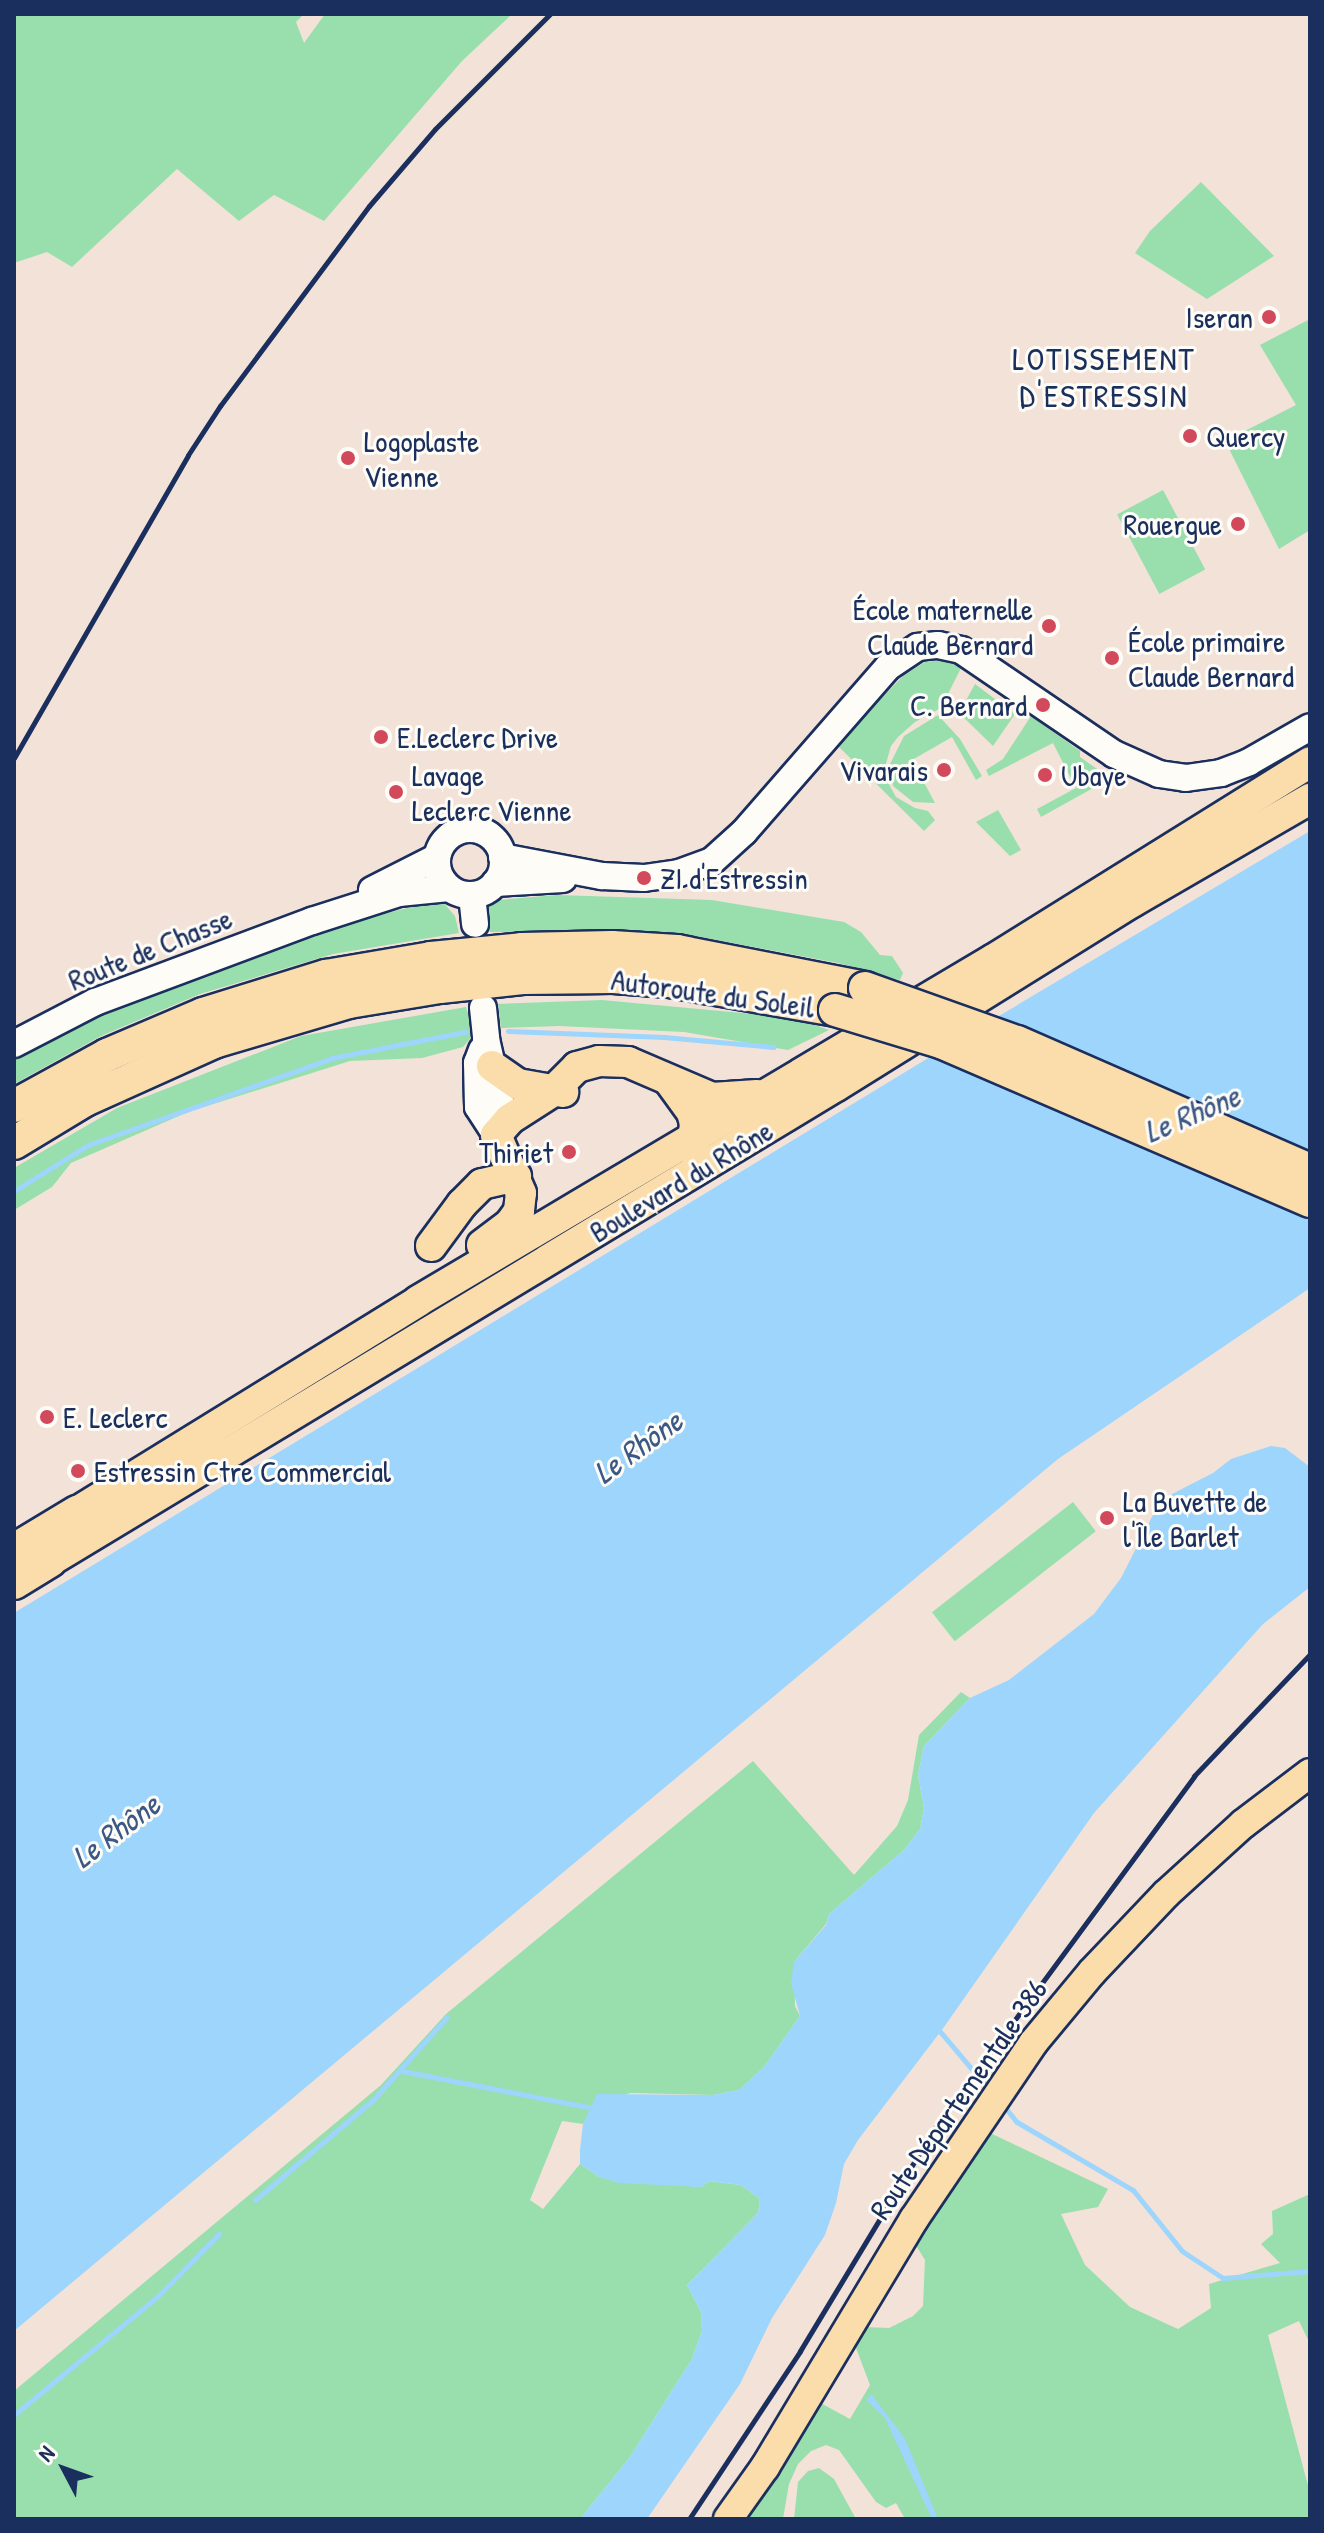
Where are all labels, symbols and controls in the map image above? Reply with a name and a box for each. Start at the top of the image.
place label: Iseran [1186,299,1253,335]
marker: Iseran [1260,308,1278,326]
district label: LOTISSEMENT D'ESTRESSIN [1013,341,1195,416]
place label: Quercy [1206,418,1285,454]
place label: Logoplaste Vienne [364,423,479,494]
marker: Quercy [1181,427,1199,445]
marker: Logoplaste Vienne [339,449,357,467]
place label: Rouergue [1124,506,1222,542]
marker: Rouergue [1229,515,1247,533]
place label: École maternelle Claude Bernard [853,591,1033,662]
marker: École maternelle Claude Bernard [1040,617,1058,635]
place label: École primaire Claude Bernard [1128,623,1294,694]
marker: École primaire Claude Bernard [1103,649,1121,667]
place label: C. Bernard [910,687,1027,723]
marker: C. Bernard [1034,696,1052,714]
place label: E.Leclerc Drive [397,719,558,755]
marker: E.Leclerc Drive [372,728,390,746]
place label: Vivarais [839,752,928,788]
place label: Lavage Leclerc Vienne [412,757,571,828]
place label: Ubaye [1061,757,1126,793]
marker: Vivarais [935,761,953,779]
marker: Ubaye [1036,766,1054,784]
marker: Lavage Leclerc Vienne [387,783,405,801]
place label: ZI d'Estressin [660,860,808,896]
marker: ZI d'Estressin [635,869,653,887]
street label: Route de Chasse [63,900,237,998]
street label: Autoroute du Soleil [609,961,817,1025]
water label: Le Rhône [1138,1077,1246,1151]
street label: Boulevard du Rhône [583,1112,779,1250]
place label: Thiriet [479,1134,553,1170]
marker: Thiriet [560,1143,578,1161]
place label: E. Leclerc [63,1399,167,1435]
water label: Le Rhône [586,1402,690,1492]
marker: E. Leclerc [38,1408,56,1426]
place label: Estressin Ctre Commercial [94,1453,391,1489]
marker: Estressin Ctre Commercial [69,1462,87,1480]
place label: La Buvette de l'Île Barlet [1123,1483,1267,1554]
marker: La Buvette de l'Île Barlet [1098,1509,1116,1527]
water label: Le Rhône [64,1786,168,1876]
street label: Route Départementale 386 [862,1972,1054,2226]
north arrow [24,2429,104,2509]
text: N [31,2439,61,2468]

